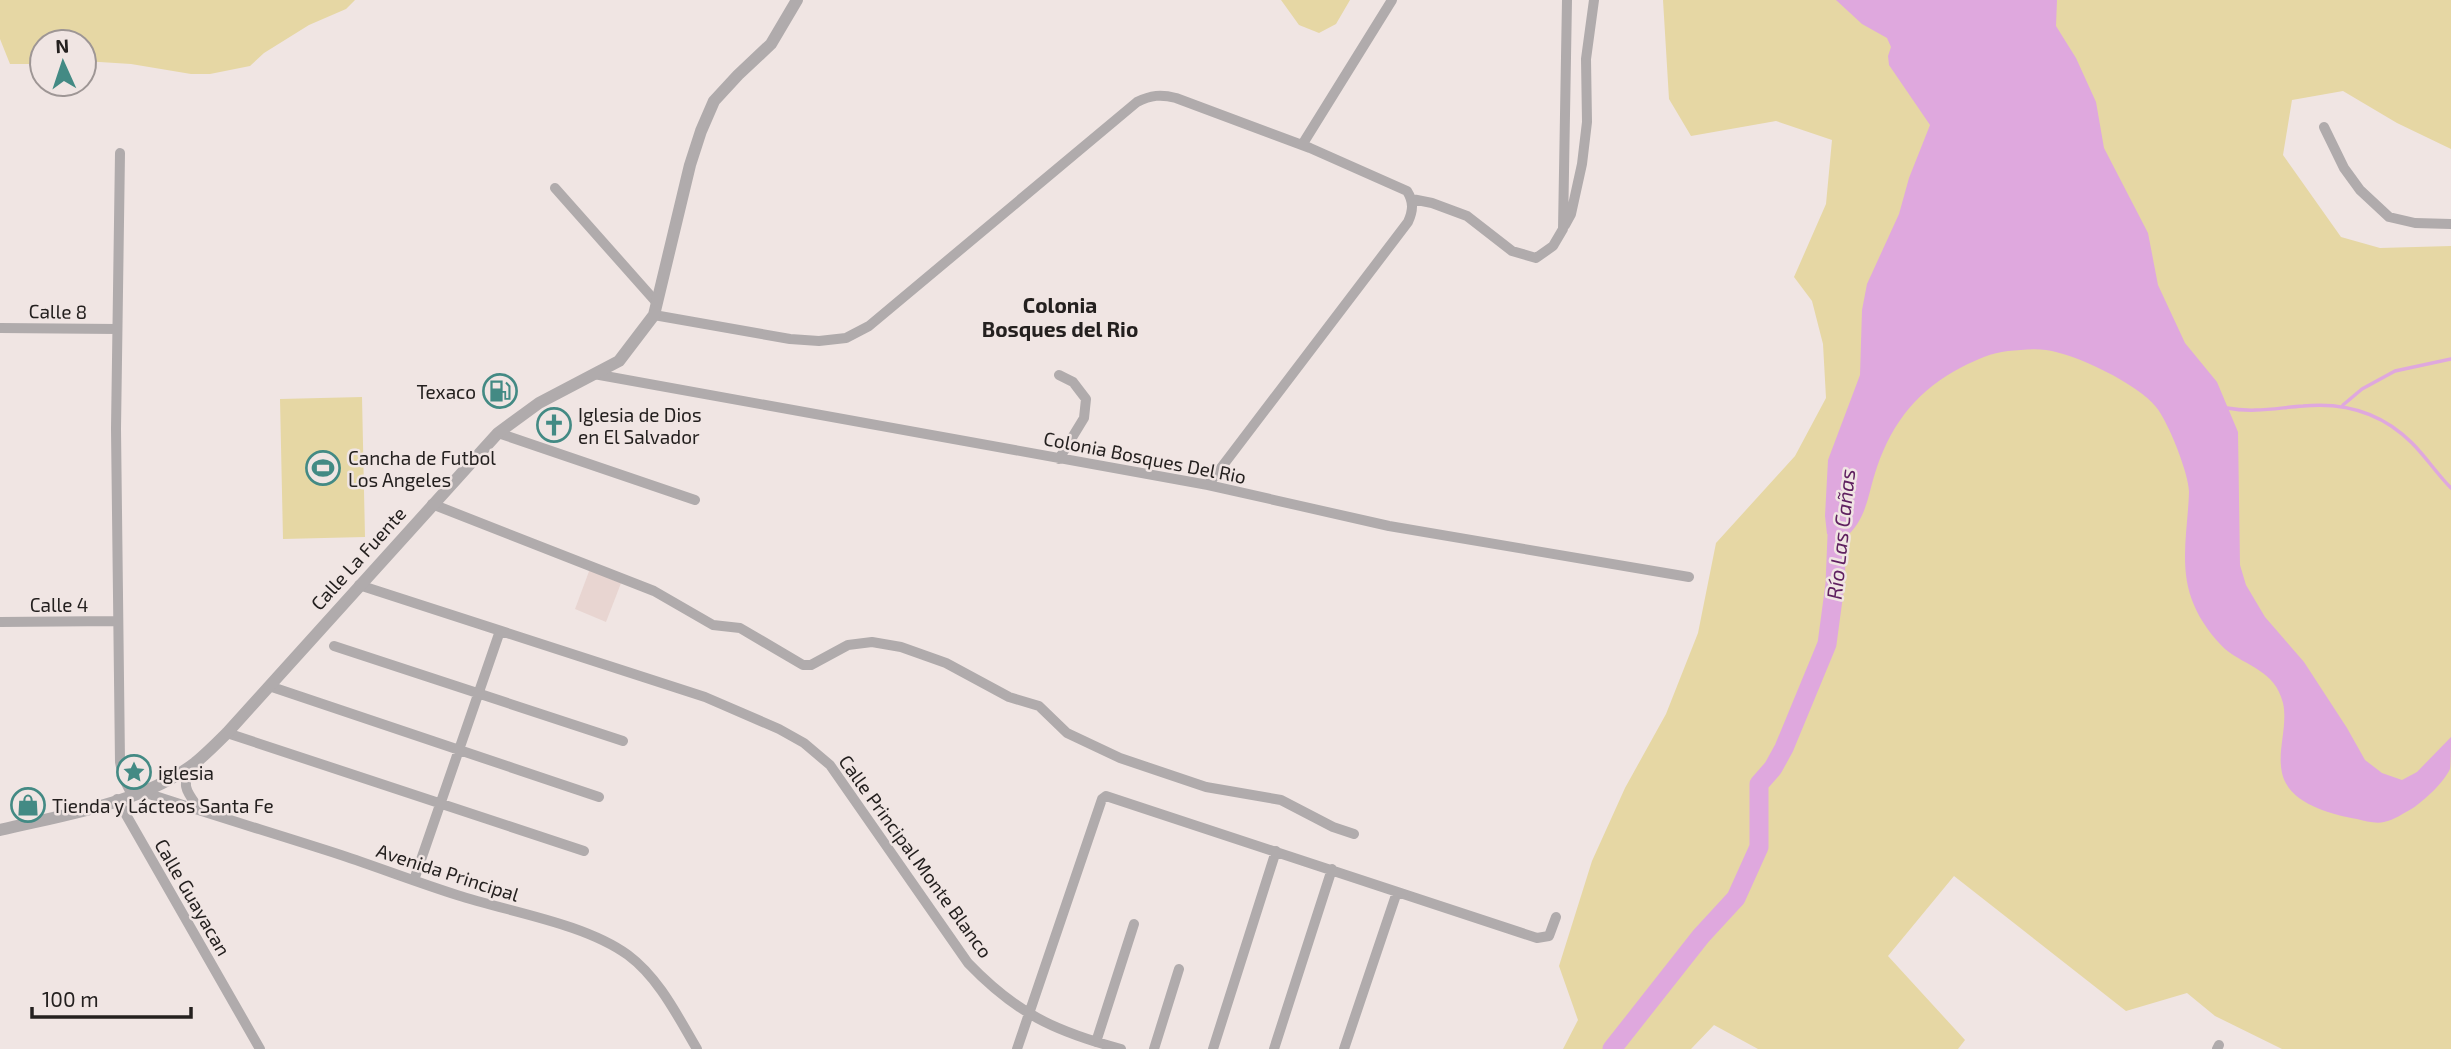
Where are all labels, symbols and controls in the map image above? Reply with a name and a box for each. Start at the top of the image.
north arrow [28,28,98,98]
text: N [55,34,70,57]
district label: Colonia Bosques del Rio [982,292,1138,341]
street label: Calle 8 [29,299,87,323]
fuel station icon: Texaco [481,372,519,410]
place label: Texaco [416,380,476,403]
place label: Iglesia de Dios en El Salvador [578,403,702,448]
church icon: Iglesia de Dios en El Salvador [535,406,573,444]
street label: Colonia Bosques Del Rio [1042,426,1248,488]
place label: Cancha de Futbol Los Angeles [348,446,496,491]
sports icon: Cancha de Futbol Los Angeles [304,449,342,487]
water label: Río Las Cañas [1821,467,1859,601]
street label: Calle La Fuente [306,502,410,614]
street label: Calle 4 [30,593,88,616]
street label: Calle Principal Monte Blanco [835,750,997,962]
place icon: iglesia [115,753,153,791]
place label: iglesia [158,761,214,784]
shop icon: Tienda y Lácteos Santa Fe [9,786,47,824]
place label: Tienda y Lácteos Santa Fe [52,794,274,817]
street label: Calle Guayacan [150,834,236,960]
street label: Avenida Principal [374,838,523,906]
scale bar [32,976,191,1020]
text: 100 m [42,986,99,1011]

